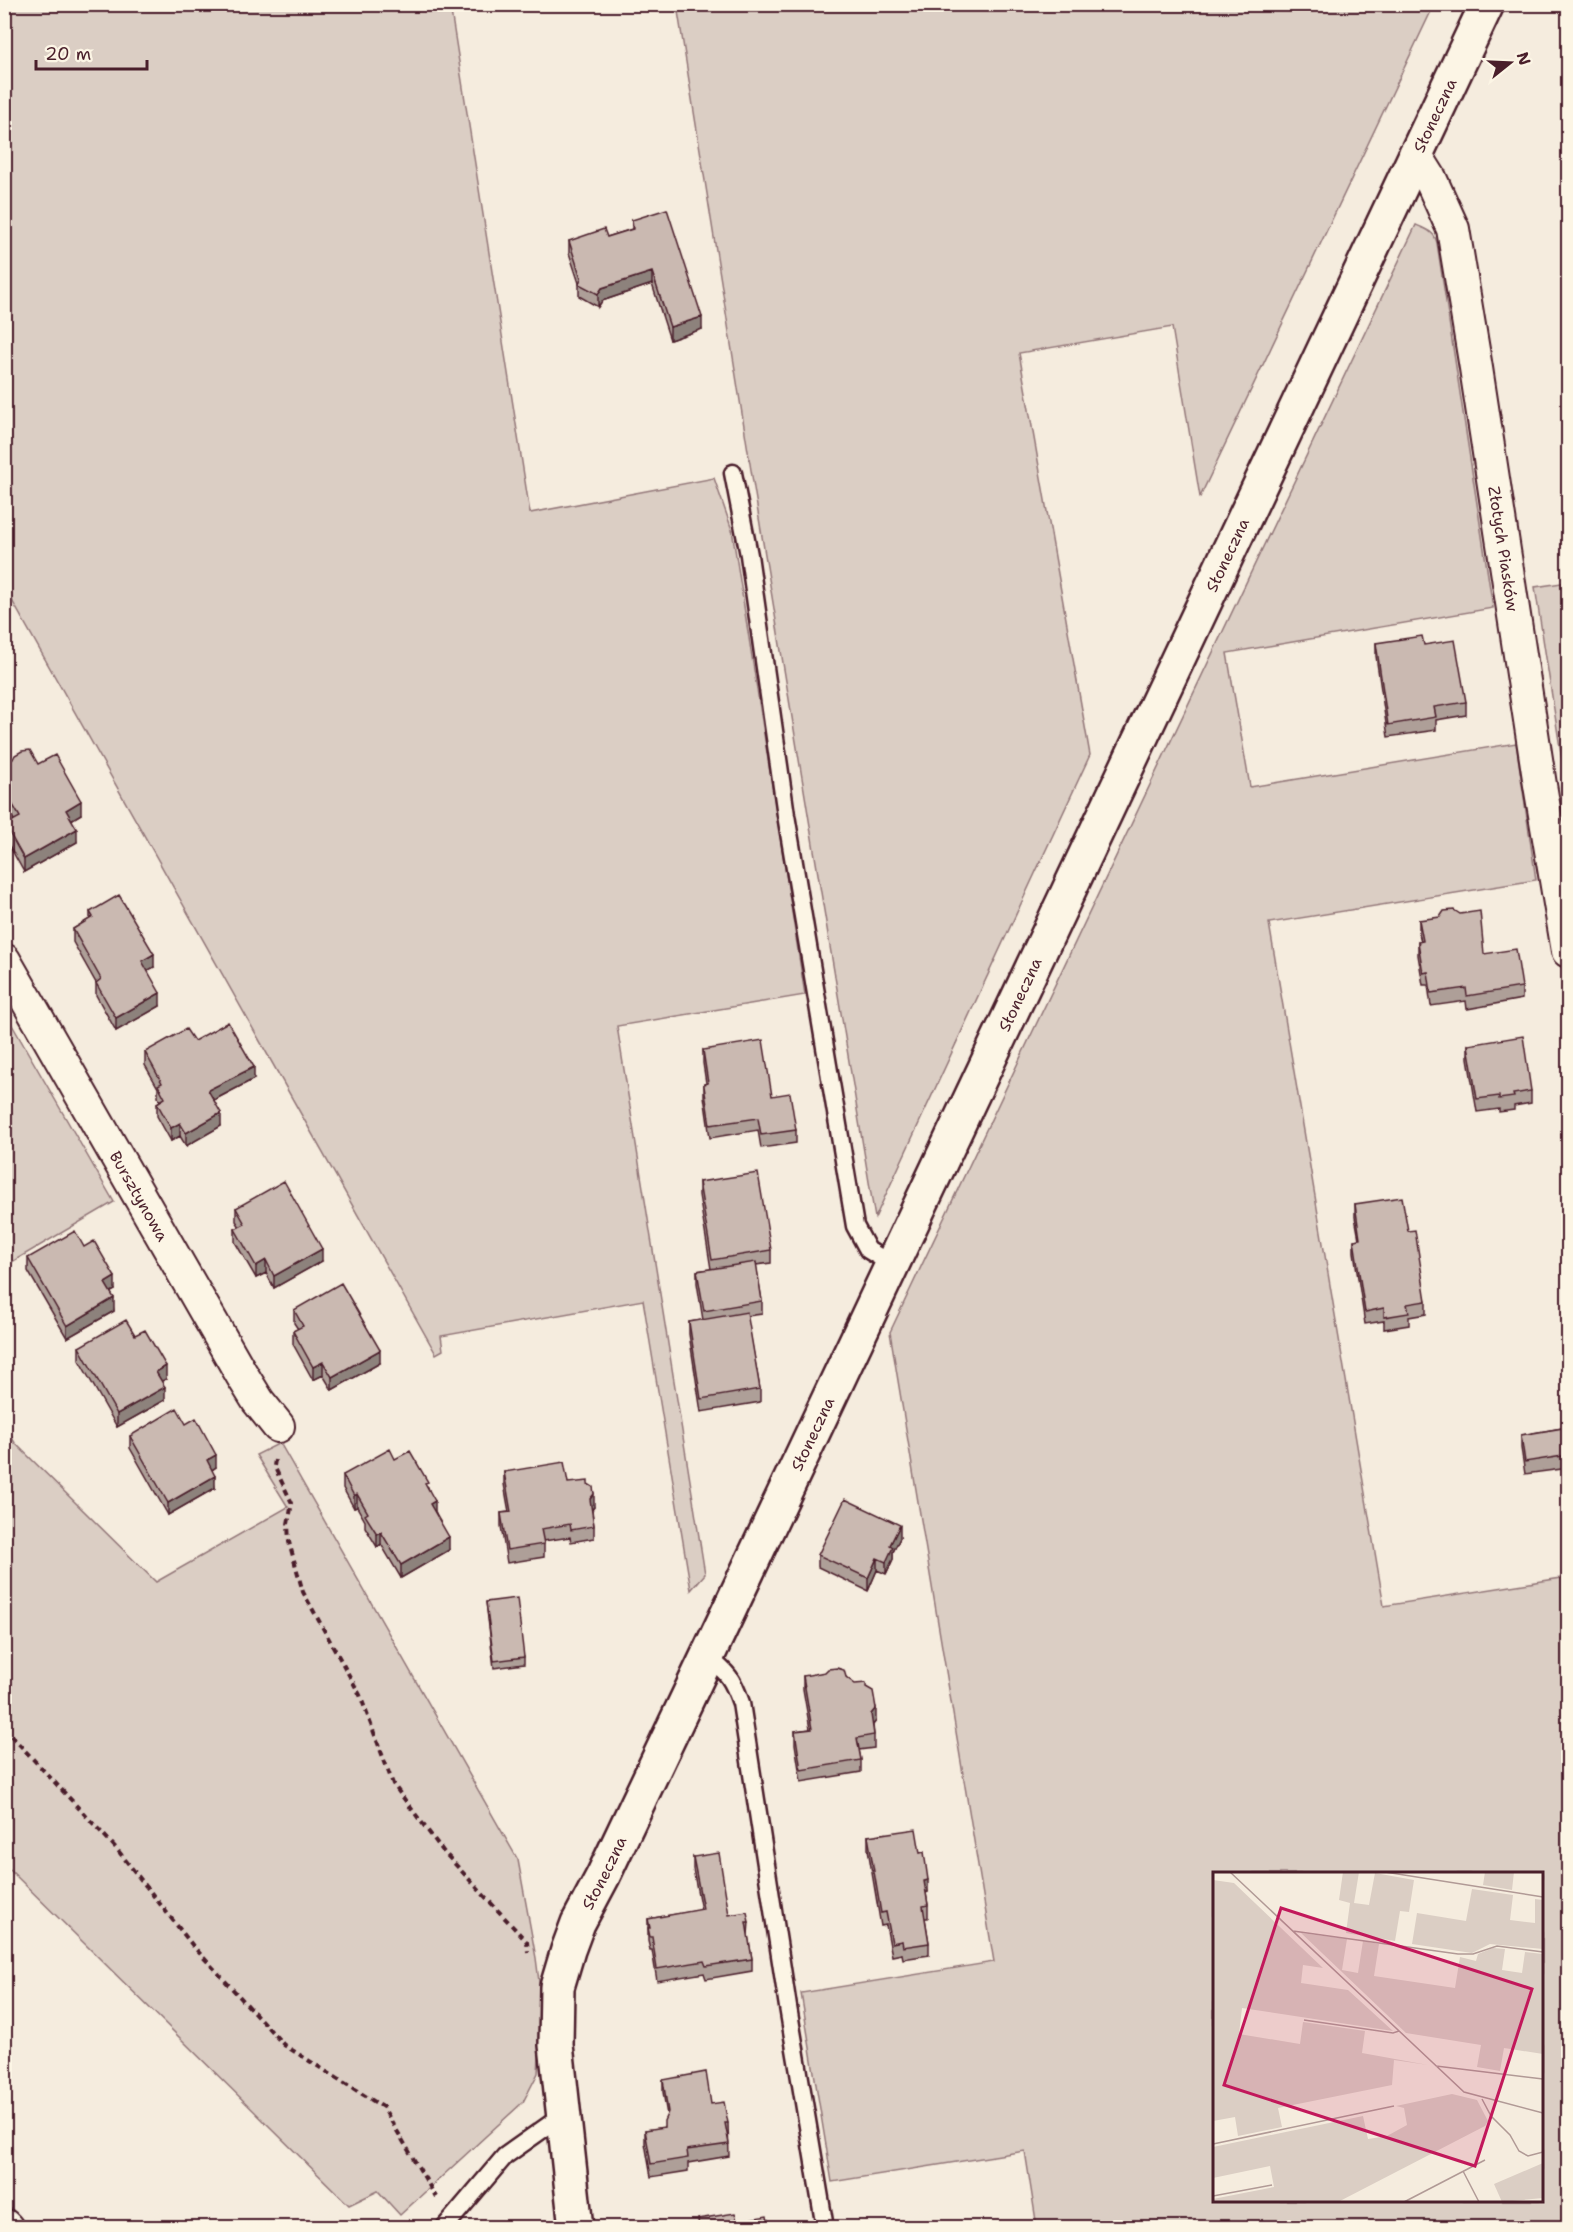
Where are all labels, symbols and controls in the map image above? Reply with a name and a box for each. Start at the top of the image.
scale bar [36,33,147,71]
north arrow [1480,33,1540,93]
text: 20 m [45,42,91,66]
text: N [1512,49,1536,68]
street label: Słoneczna [1409,75,1461,156]
street label: Złotych Piasków [1483,485,1523,613]
street label: Słoneczna [1201,515,1254,595]
street label: Słoneczna [994,954,1047,1035]
street label: Bursztynowa [105,1147,173,1245]
street label: Słoneczna [786,1394,839,1474]
street label: Słoneczna [577,1833,631,1913]
inset map [1213,1872,1543,2202]

